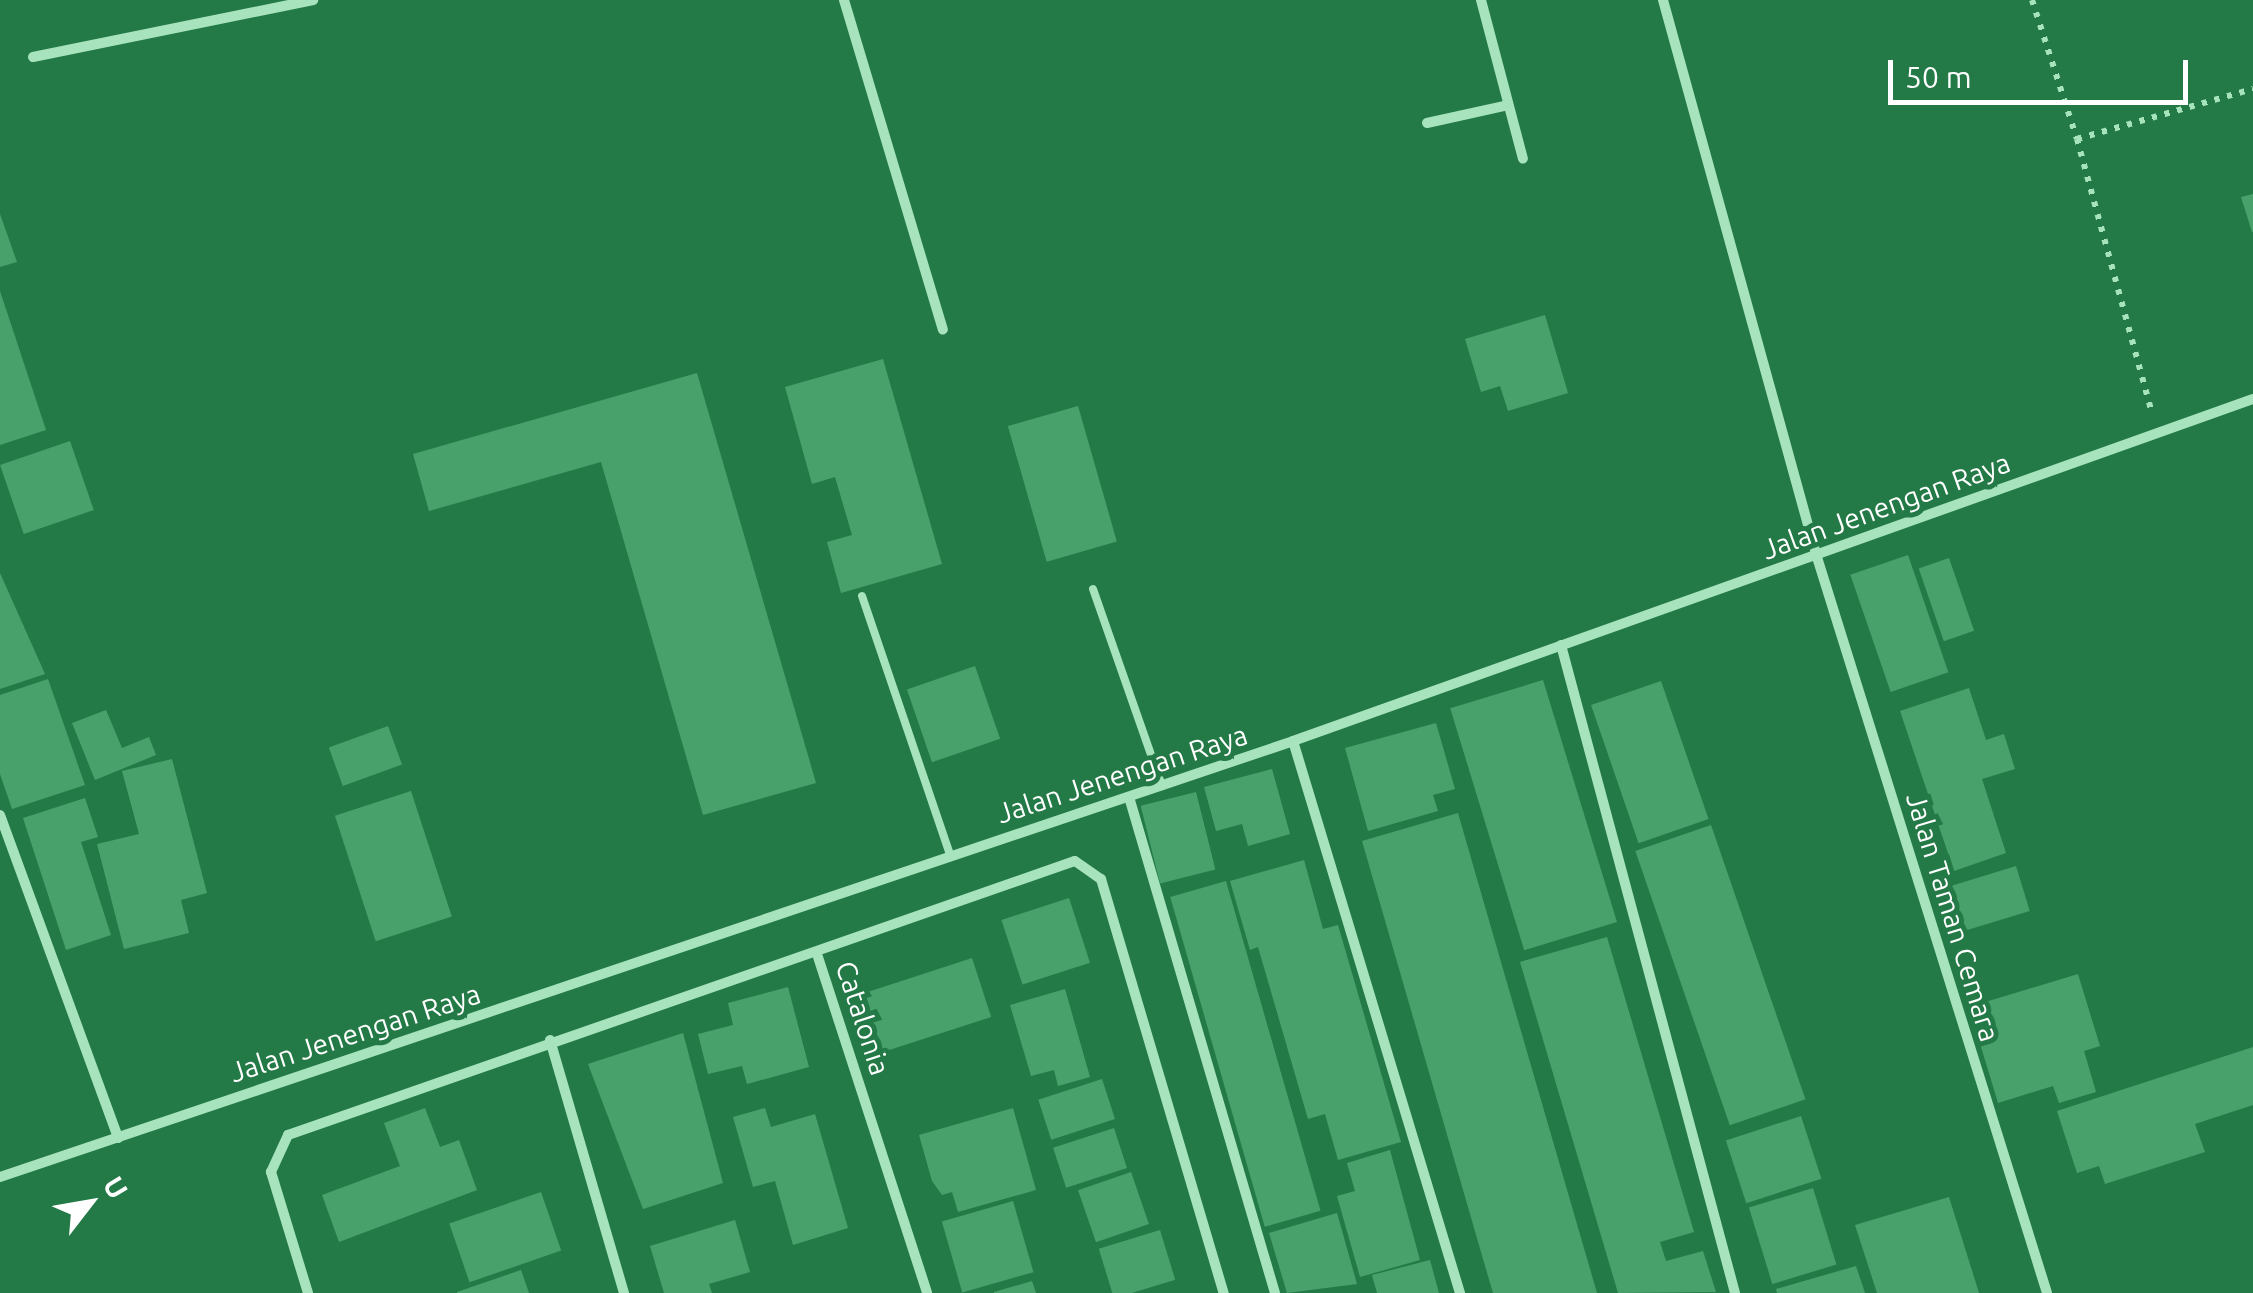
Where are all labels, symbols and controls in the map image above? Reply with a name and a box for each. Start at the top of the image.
scale bar [1893,40,2193,102]
text: 50 m [1905,60,1972,94]
street label: Jalan Jenengan Raya [1757,445,2015,567]
street label: Jalan Jenengan Raya [992,718,1252,830]
street label: Jalan Taman Cemara [1899,789,2007,1045]
street label: Catalonia [829,957,897,1079]
street label: Jalan Jenengan Raya [225,977,485,1089]
north arrow [40,1153,140,1253]
text: U [98,1171,134,1204]

